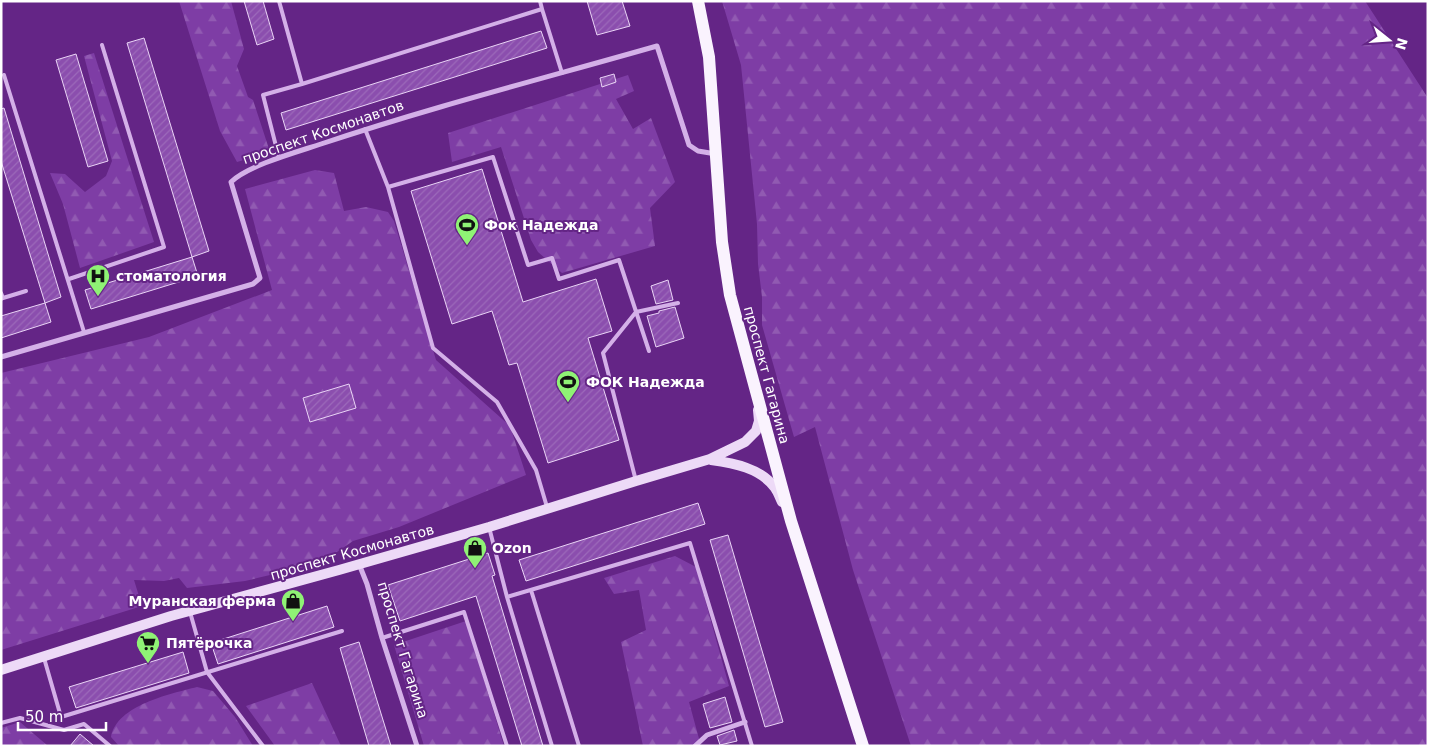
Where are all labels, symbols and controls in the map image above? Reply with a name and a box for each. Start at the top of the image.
north arrow [1364,15,1414,65]
text: N [1392,36,1411,52]
street label: проспект Космонавтов [240,97,406,167]
sports icon: Фок Надежда [454,212,480,246]
place label: Фок Надежда [484,217,599,233]
hospital icon: стоматология [85,263,111,297]
place label: стоматология [116,268,227,284]
street label: проспект Гагарина [741,304,793,446]
sports icon: ФОК Надежда [555,369,581,403]
place label: ФОК Надежда [586,374,705,390]
street label: проспект Космонавтов [268,521,436,583]
shop icon: Ozon [462,535,488,569]
place label: Ozon [492,540,532,556]
street label: проспект Гагарина [375,580,431,720]
shop icon: Муранская ферма [280,588,306,622]
place label: Муранская ферма [128,593,276,609]
supermarket icon: Пятёрочка [135,630,161,664]
place label: Пятёрочка [166,635,253,651]
scale bar [18,700,105,732]
text: 50 m [25,708,63,726]

